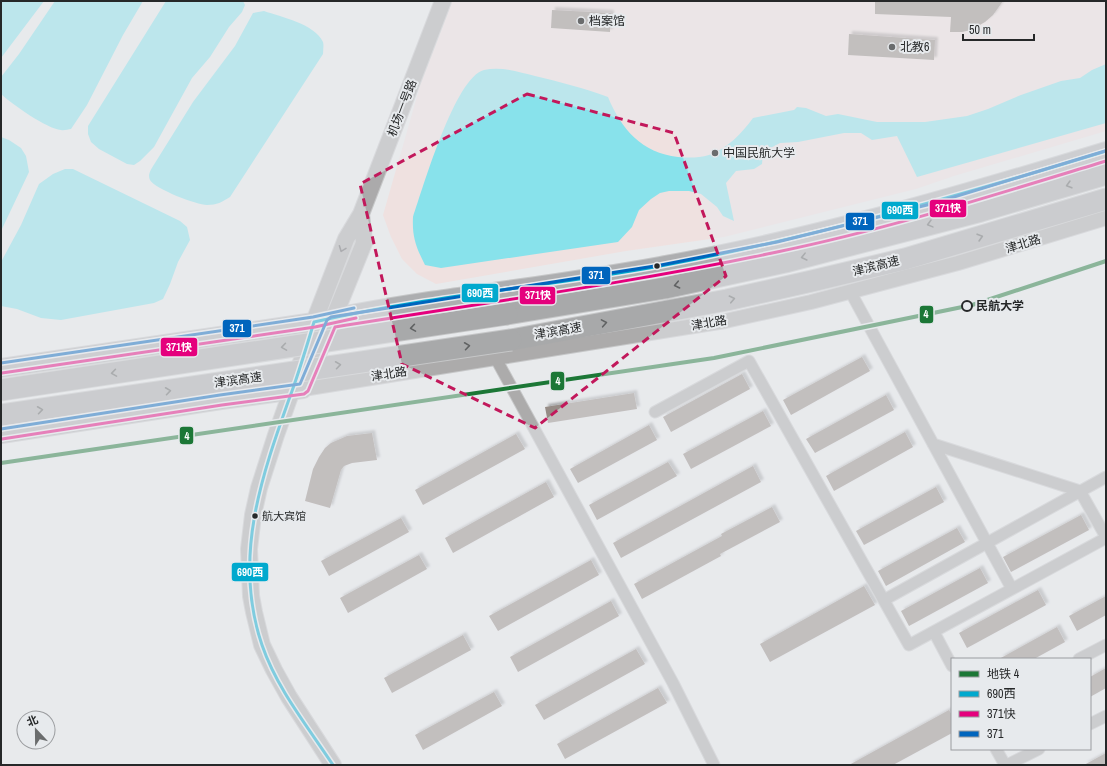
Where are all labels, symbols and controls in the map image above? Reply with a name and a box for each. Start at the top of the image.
place label: 档案馆 [589,13,625,29]
marker: 档案馆 [576,16,586,26]
scale bar [963,16,1034,42]
text: 50 m [969,22,991,38]
place label: 北教6 [900,39,929,55]
marker: 北教6 [887,42,897,52]
street label: 机场一号路 [384,77,420,139]
place label: 中国民航大学 [723,145,795,161]
marker: 中国民航大学 [710,148,720,158]
one-way arrow [1065,180,1072,189]
line badge: 371快 [929,199,967,218]
line badge: 690西 [881,201,919,220]
text: 371快 [935,201,961,215]
text: 690西 [887,203,913,217]
line badge: 371 [845,212,875,231]
text: 371 [852,214,868,228]
one-way arrow [927,220,933,228]
street label: 津北路 [1003,231,1043,257]
one-way arrow [976,233,983,242]
one-way arrow [339,245,347,252]
one-way arrow [801,252,808,261]
street label: 津滨高速 [851,252,901,280]
unlabelled marker [652,261,662,271]
line badge: 371 [581,266,611,285]
text: 371 [588,268,604,282]
one-way arrow [674,280,680,288]
line badge: 690西 [461,283,499,303]
text: 690西 [467,286,493,300]
line badge: 371快 [519,286,556,305]
text: 371快 [525,288,551,302]
one-way arrow [729,296,735,304]
place label: 民航大学 [976,298,1024,314]
marker: 民航大学 [961,300,973,312]
line badge: 4 [919,305,934,324]
text: 4 [923,307,929,321]
street label: 津北路 [690,312,728,334]
line badge: 371 [222,319,252,338]
street label: 津滨高速 [533,319,583,343]
one-way arrow [601,319,607,327]
text: 371 [229,321,245,335]
one-way arrow [410,323,416,332]
line badge: 371快 [160,337,198,357]
text: 371快 [166,340,192,354]
one-way arrow [281,342,287,351]
one-way arrow [464,342,470,351]
one-way arrow [335,361,341,370]
street label: 津北路 [370,363,408,385]
one-way arrow [111,368,117,377]
street label: 津滨高速 [213,369,263,391]
line badge: 4 [550,371,565,391]
text: 4 [555,374,561,388]
one-way arrow [165,387,171,396]
one-way arrow [37,406,43,415]
line badge: 4 [179,426,194,445]
text: 4 [184,429,190,443]
place label: 航大宾馆 [262,509,306,523]
marker: 航大宾馆 [250,511,260,521]
line badge: 690西 [231,562,269,582]
text: 690西 [237,565,263,579]
legend [951,658,1091,750]
text: 地铁 4 [987,666,1020,682]
text: 690西 [987,686,1015,702]
text: 371快 [987,706,1015,722]
north arrow [16,710,56,750]
text: 北 [25,712,40,729]
text: 371 [987,726,1004,742]

